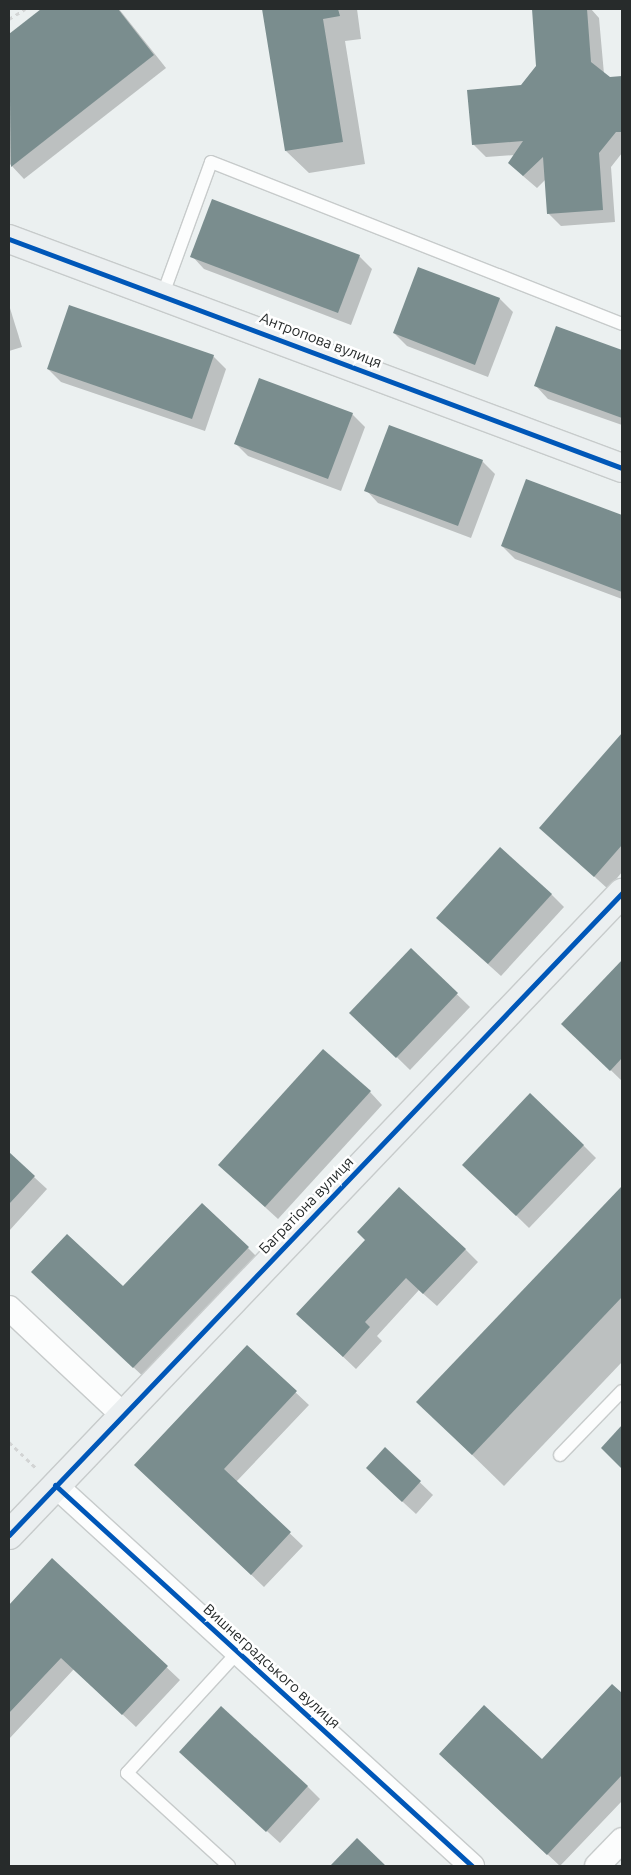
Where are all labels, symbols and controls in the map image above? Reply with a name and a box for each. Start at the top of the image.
street label: Антропова вулиця [257,308,385,372]
street label: Багратіона вулиця [255,1153,357,1257]
street label: Вишнеградського вулиця [200,1600,344,1732]

